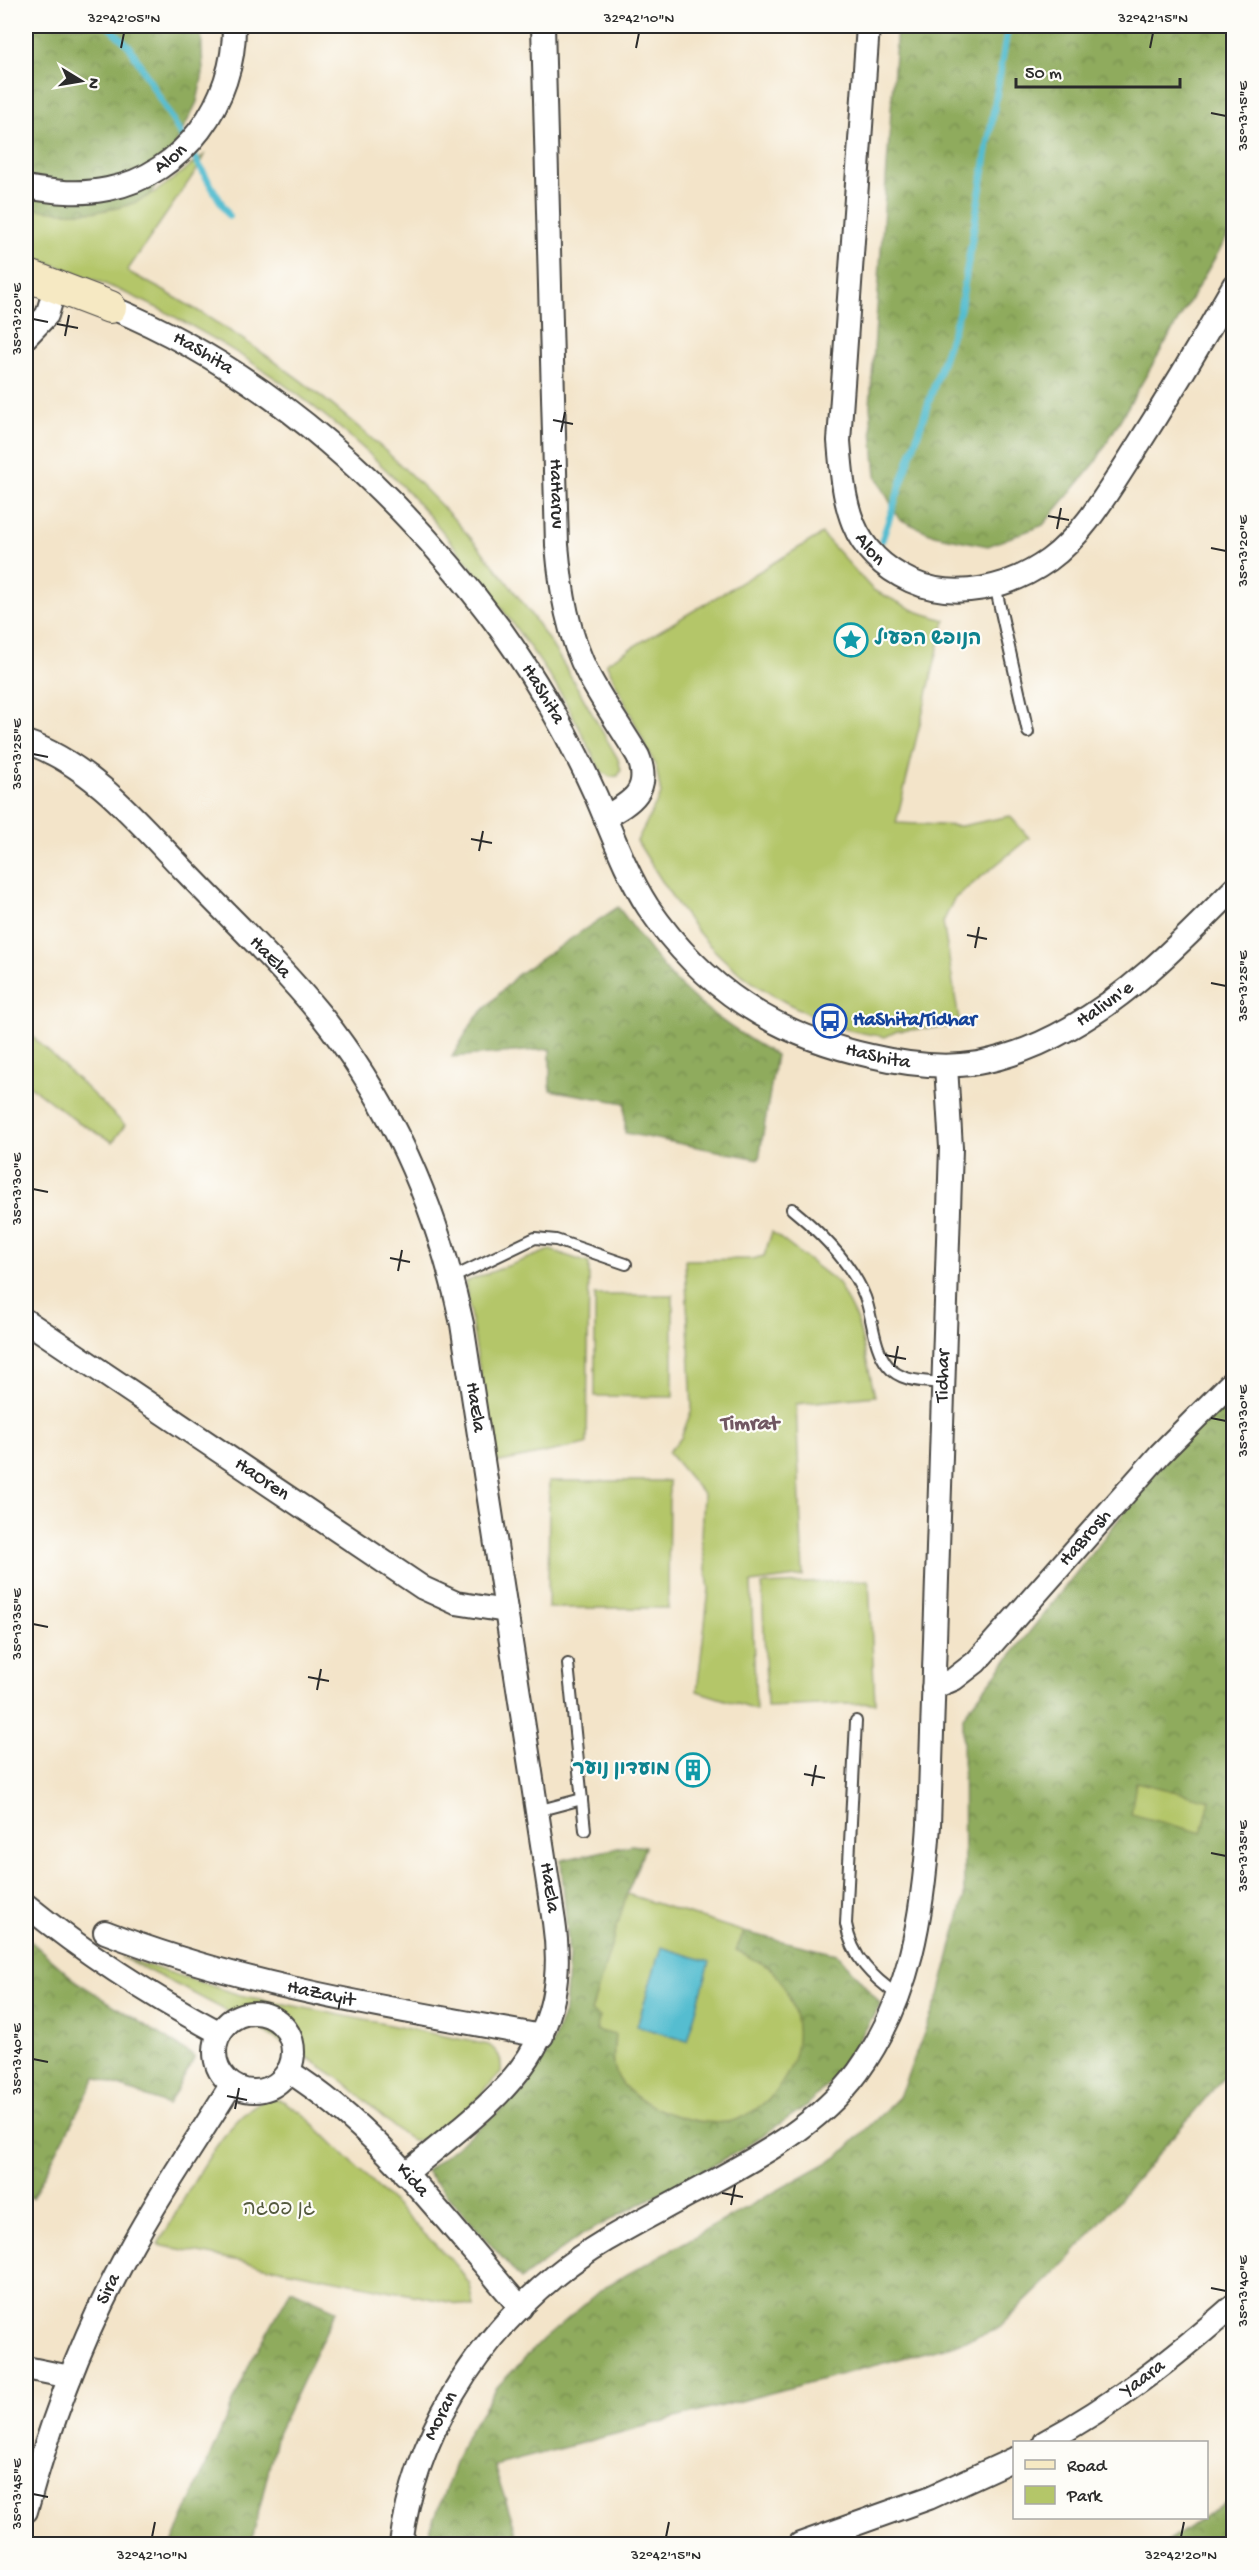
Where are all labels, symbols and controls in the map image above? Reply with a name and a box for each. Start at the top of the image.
text: 32°42'05"N [87,10,160,28]
text: 32°42'10"N [603,10,675,28]
text: 32°42'15"N [1117,10,1188,28]
north arrow [51,51,111,111]
scale bar [1016,51,1180,89]
text: 50 m [1025,64,1062,85]
text: N [82,76,103,91]
text: 35°13'15"E [1235,81,1253,152]
street label: Alon [150,139,193,180]
text: 35°13'20"E [9,283,27,356]
street label: HaShita [169,327,238,381]
street label: HaHaruv [543,458,568,529]
text: 35°13'20"E [1235,515,1253,588]
street label: Alon [849,529,890,572]
place icon: הנופש הפעיל [833,622,869,658]
place label: הנופש הפעיל [874,627,981,652]
street label: HaShita [516,660,570,729]
text: 35°13'25"E [9,718,27,790]
street label: HaEla [244,931,296,985]
text: 35°13'25"E [1235,950,1253,1022]
street label: Halivn'e [1072,976,1139,1033]
bus stop icon: HaShita/Tidhar [812,1003,848,1039]
place label: HaShita/Tidhar [853,1010,979,1033]
street label: HaShita [843,1039,913,1075]
text: 35°13'30"E [9,1152,27,1226]
street label: Tidhar [931,1347,956,1404]
street label: HaEla [460,1381,490,1435]
text: 35°13'30"E [1235,1384,1253,1458]
district label: Timrat [719,1412,781,1438]
street label: HaOren [230,1453,294,1506]
street label: HaBrosh [1054,1505,1117,1571]
text: 35°13'35"E [9,1588,27,1661]
building icon: מועדון נוער [675,1752,711,1788]
place label: מועדון נוער [572,1759,670,1782]
text: 35°13'35"E [1235,1820,1253,1893]
street label: HaEla [534,1861,564,1915]
street label: HaZayit [285,1976,359,2013]
text: 35°13'40"E [9,2023,27,2096]
street label: Kida [391,2158,434,2203]
park label: גן פסגה [243,2199,315,2222]
text: 35°13'40"E [1235,2255,1253,2328]
street label: Sira [91,2269,127,2309]
street label: Yaara [1115,2354,1171,2404]
street label: Moran [420,2387,464,2444]
legend [1013,2441,1208,2519]
text: Road [1067,2457,1108,2478]
text: 35°13'45"E [9,2458,27,2530]
text: Park [1066,2487,1103,2508]
text: 32°42'10"N [116,2547,188,2565]
text: 32°42'15"N [630,2547,701,2565]
text: 32°42'20"N [1144,2547,1217,2565]

